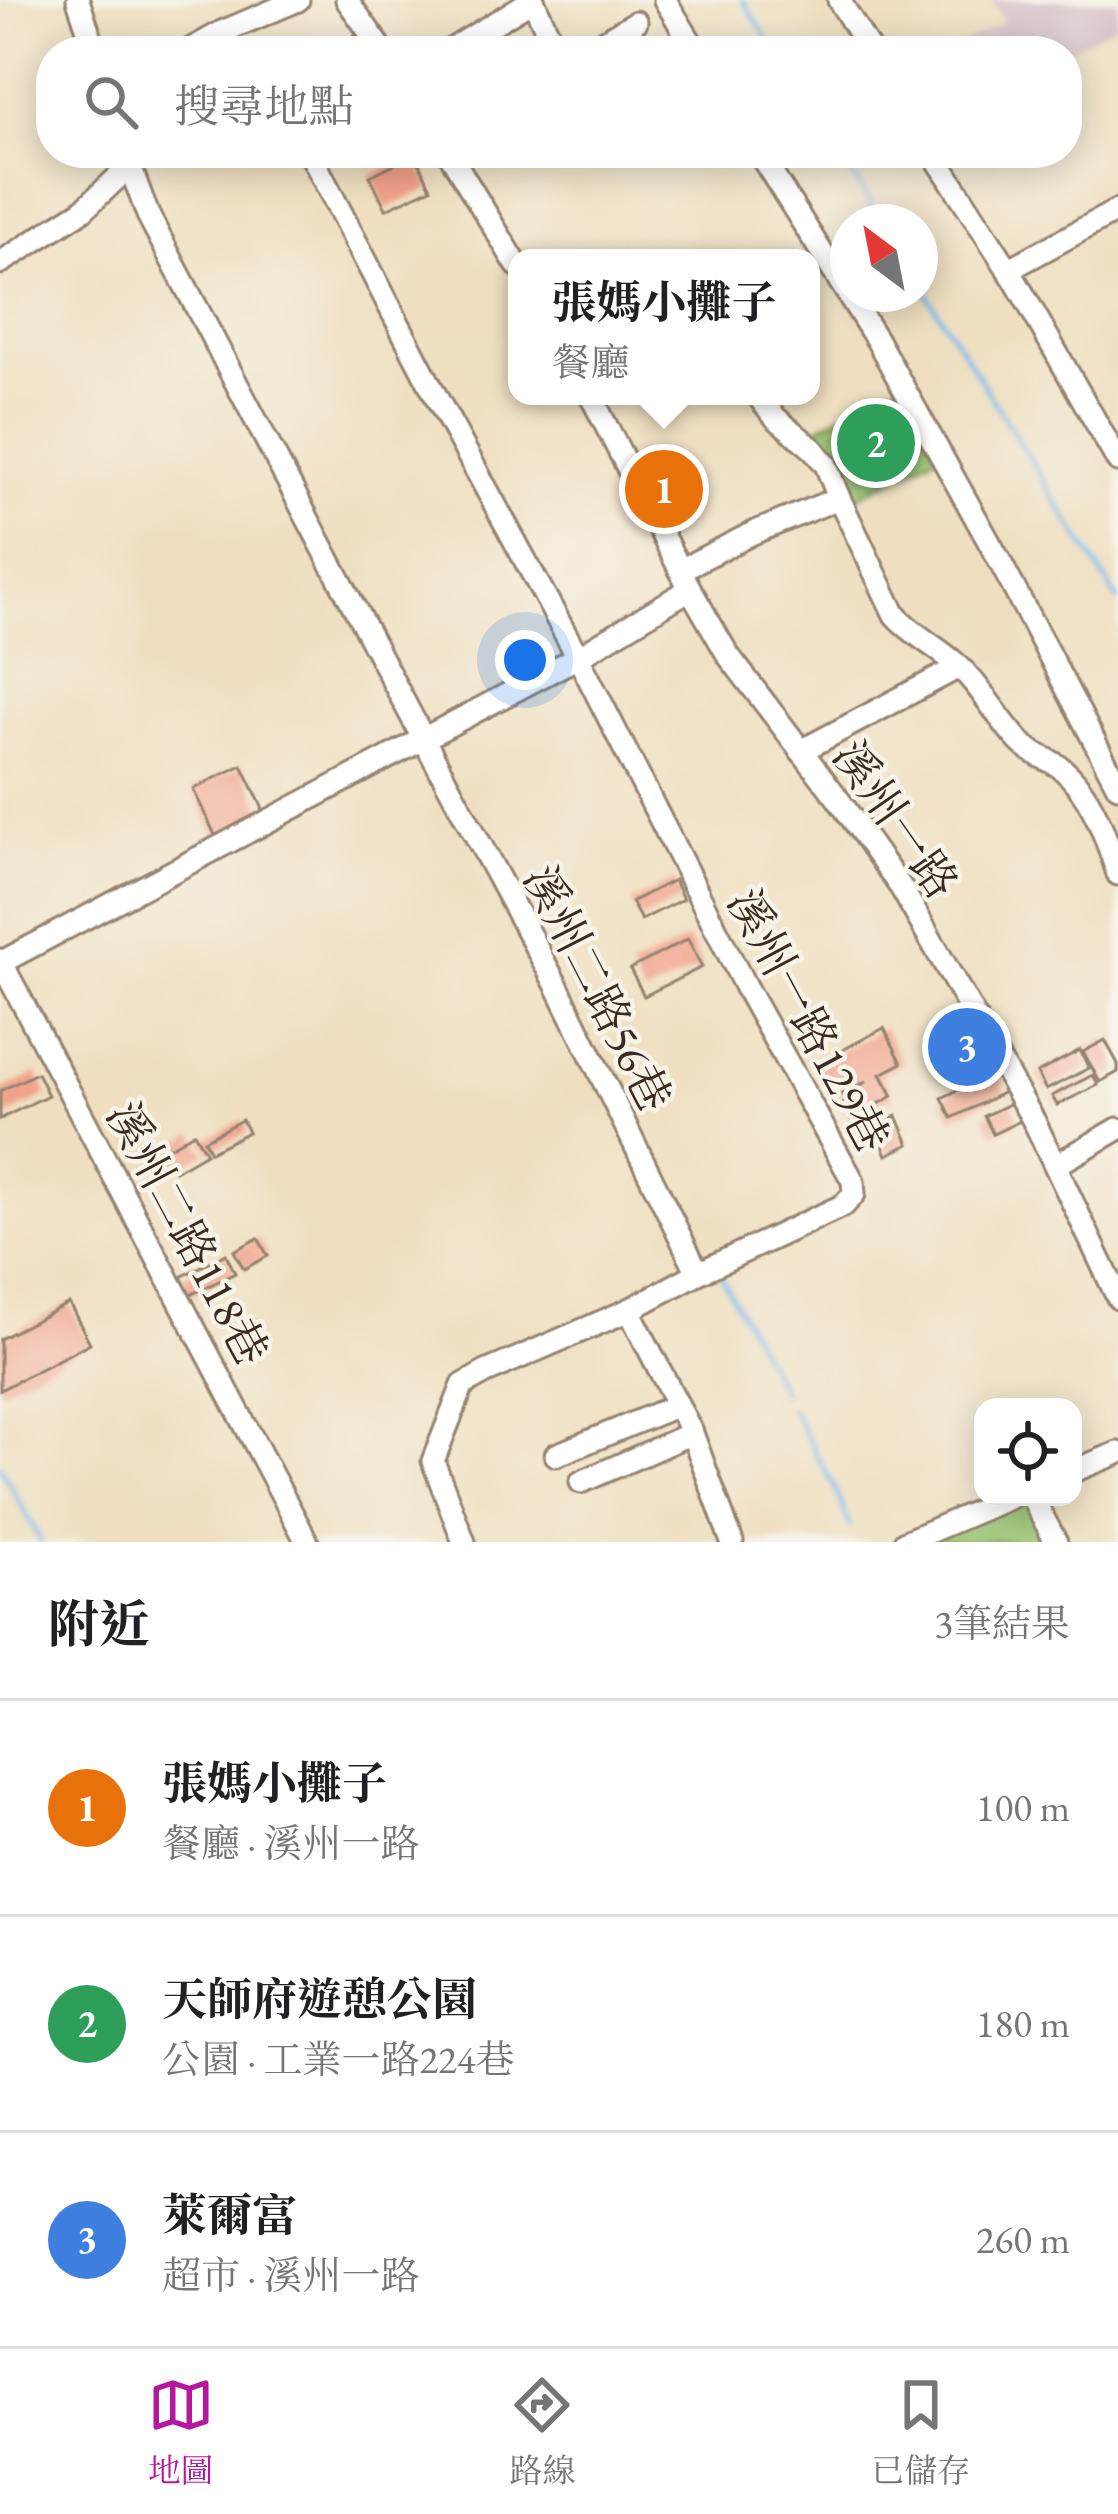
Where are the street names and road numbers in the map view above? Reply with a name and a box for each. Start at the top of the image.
street label: 溪州一路 [821,729,971,909]
street label: 溪州二路56巷 [511,855,685,1121]
street label: 溪州一路129巷 [715,878,903,1162]
street label: 溪州二路118巷 [94,1091,282,1375]

